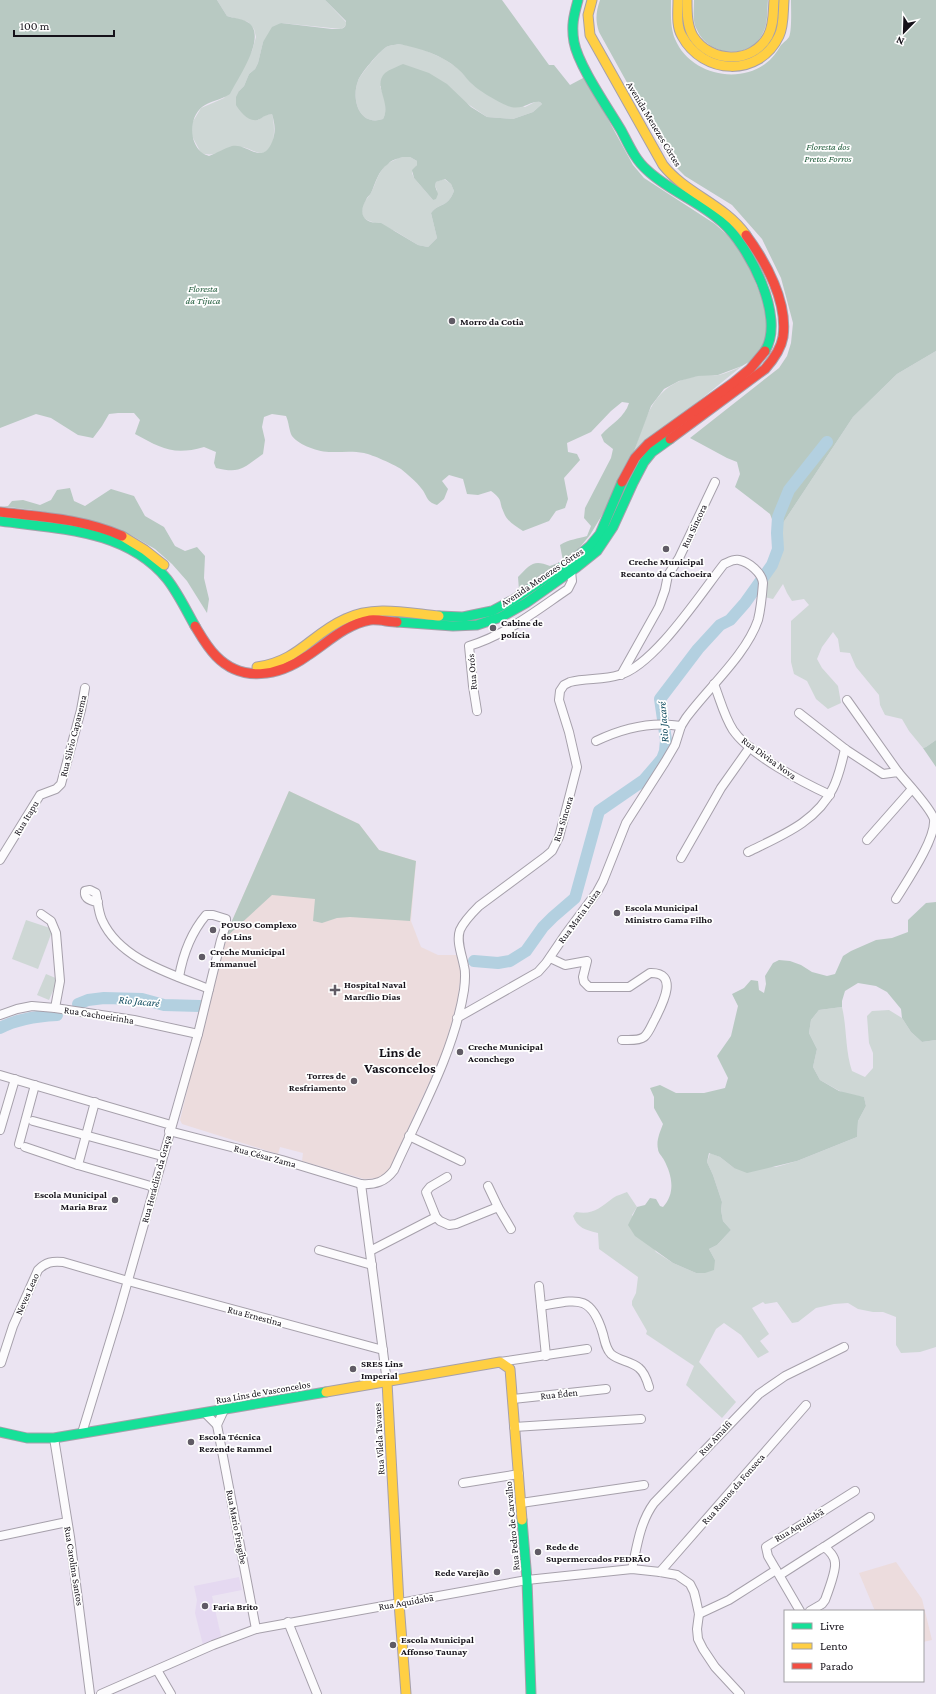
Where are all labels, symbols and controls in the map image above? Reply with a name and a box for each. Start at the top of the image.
scale bar [14,12,114,38]
north arrow [884,12,924,52]
text: 100 m [20,19,50,33]
text: N [894,34,906,48]
street label: Avenida Menezes Côrtes [624,80,684,168]
park label: Floresta dos Pretos Forros [804,141,853,164]
park label: Floresta da Tijuca [185,283,221,307]
marker: Morro da Cotia [447,316,457,326]
place label: Morro da Cotia [460,316,524,327]
street label: Rua Sincora [679,502,709,550]
marker: Creche Municipal Recanto da Cachoeira [661,544,671,554]
street label: Avenida Menezes Côrtes [499,545,585,609]
place label: Creche Municipal Recanto da Cachoeira [620,556,712,579]
place label: Cabine de polícia [501,617,543,640]
marker: Cabine de polícia [488,623,498,633]
street label: Rua Orós [465,653,479,690]
street label: Rua Silvio Capanema [58,694,89,778]
water label: Rio Jacaré [656,700,671,743]
street label: Rua Divisa Nova [740,735,799,782]
street label: Rua Sincora [551,795,575,843]
street label: Rua Itapu [11,798,41,837]
street label: Rua Maria Luiza [556,886,603,945]
place label: Escola Municipal Ministro Gama Filho [625,902,712,925]
marker: Escola Municipal Ministro Gama Filho [612,908,622,918]
place label: POUSO Complexo do Lins [221,919,297,942]
marker: POUSO Complexo do Lins [208,925,218,935]
place label: Creche Municipal Emmanuel [210,946,285,969]
marker: Creche Municipal Emmanuel [197,952,207,962]
place label: Hospital Naval Marcílio Dias [344,979,406,1002]
marker: Hospital Naval Marcílio Dias [329,984,341,996]
water label: Rio Jacaré [118,993,161,1010]
street label: Rua Cachoeirinha [63,1004,135,1026]
place label: Creche Municipal Aconchego [467,1041,543,1064]
district label: Lins de Vasconcelos [363,1044,436,1076]
marker: Creche Municipal Aconchego [455,1047,465,1057]
place label: Torres de Resfriamento [289,1070,346,1093]
marker: Torres de Resfriamento [349,1076,359,1086]
street label: Rua Heráclito da Graça [139,1134,173,1224]
street label: Rua César Zama [233,1142,298,1170]
place label: Escola Municipal Maria Braz [34,1189,107,1212]
marker: Escola Municipal Maria Braz [110,1195,120,1205]
street label: Neves Leao [13,1271,41,1317]
street label: Rua Ernestina [227,1303,284,1329]
place label: SRES Lins Imperial [361,1358,403,1381]
marker: SRES Lins Imperial [348,1364,358,1374]
street label: Rua Lins de Vasconcelos [215,1378,311,1406]
street label: Rua Éden [540,1386,579,1401]
street label: Rua Vilela Tavares [372,1403,386,1475]
street label: Rua Amalfi [696,1418,734,1458]
place label: Escola Técnica Rezende Rammel [199,1431,272,1454]
marker: Escola Técnica Rezende Rammel [186,1437,196,1447]
street label: Rua Ramos da Fonseca [699,1451,767,1527]
street label: Rua Pedro de Carvalho [503,1481,521,1571]
street label: Rua Mario Piragibe [224,1489,250,1566]
street label: Rua Aquidabã [772,1506,826,1544]
street label: Rua Carolina Santos [62,1526,86,1606]
place label: Rede de Supermercados PEDRÃO [546,1541,650,1564]
marker: Rede de Supermercados PEDRÃO [533,1547,543,1557]
place label: Rede Varejão [435,1567,489,1579]
marker: Rede Varejão [492,1567,502,1577]
street label: Rua Aquidabã [378,1592,435,1612]
marker: Faria Brito [200,1601,210,1611]
place label: Faria Brito [213,1601,258,1612]
legend [784,1610,924,1682]
text: Livre [820,1619,844,1633]
place label: Escola Municipal Affonso Taunay [400,1634,474,1657]
text: Lento [820,1639,848,1653]
marker: Escola Municipal Affonso Taunay [388,1640,398,1650]
text: Parado [820,1659,853,1673]

